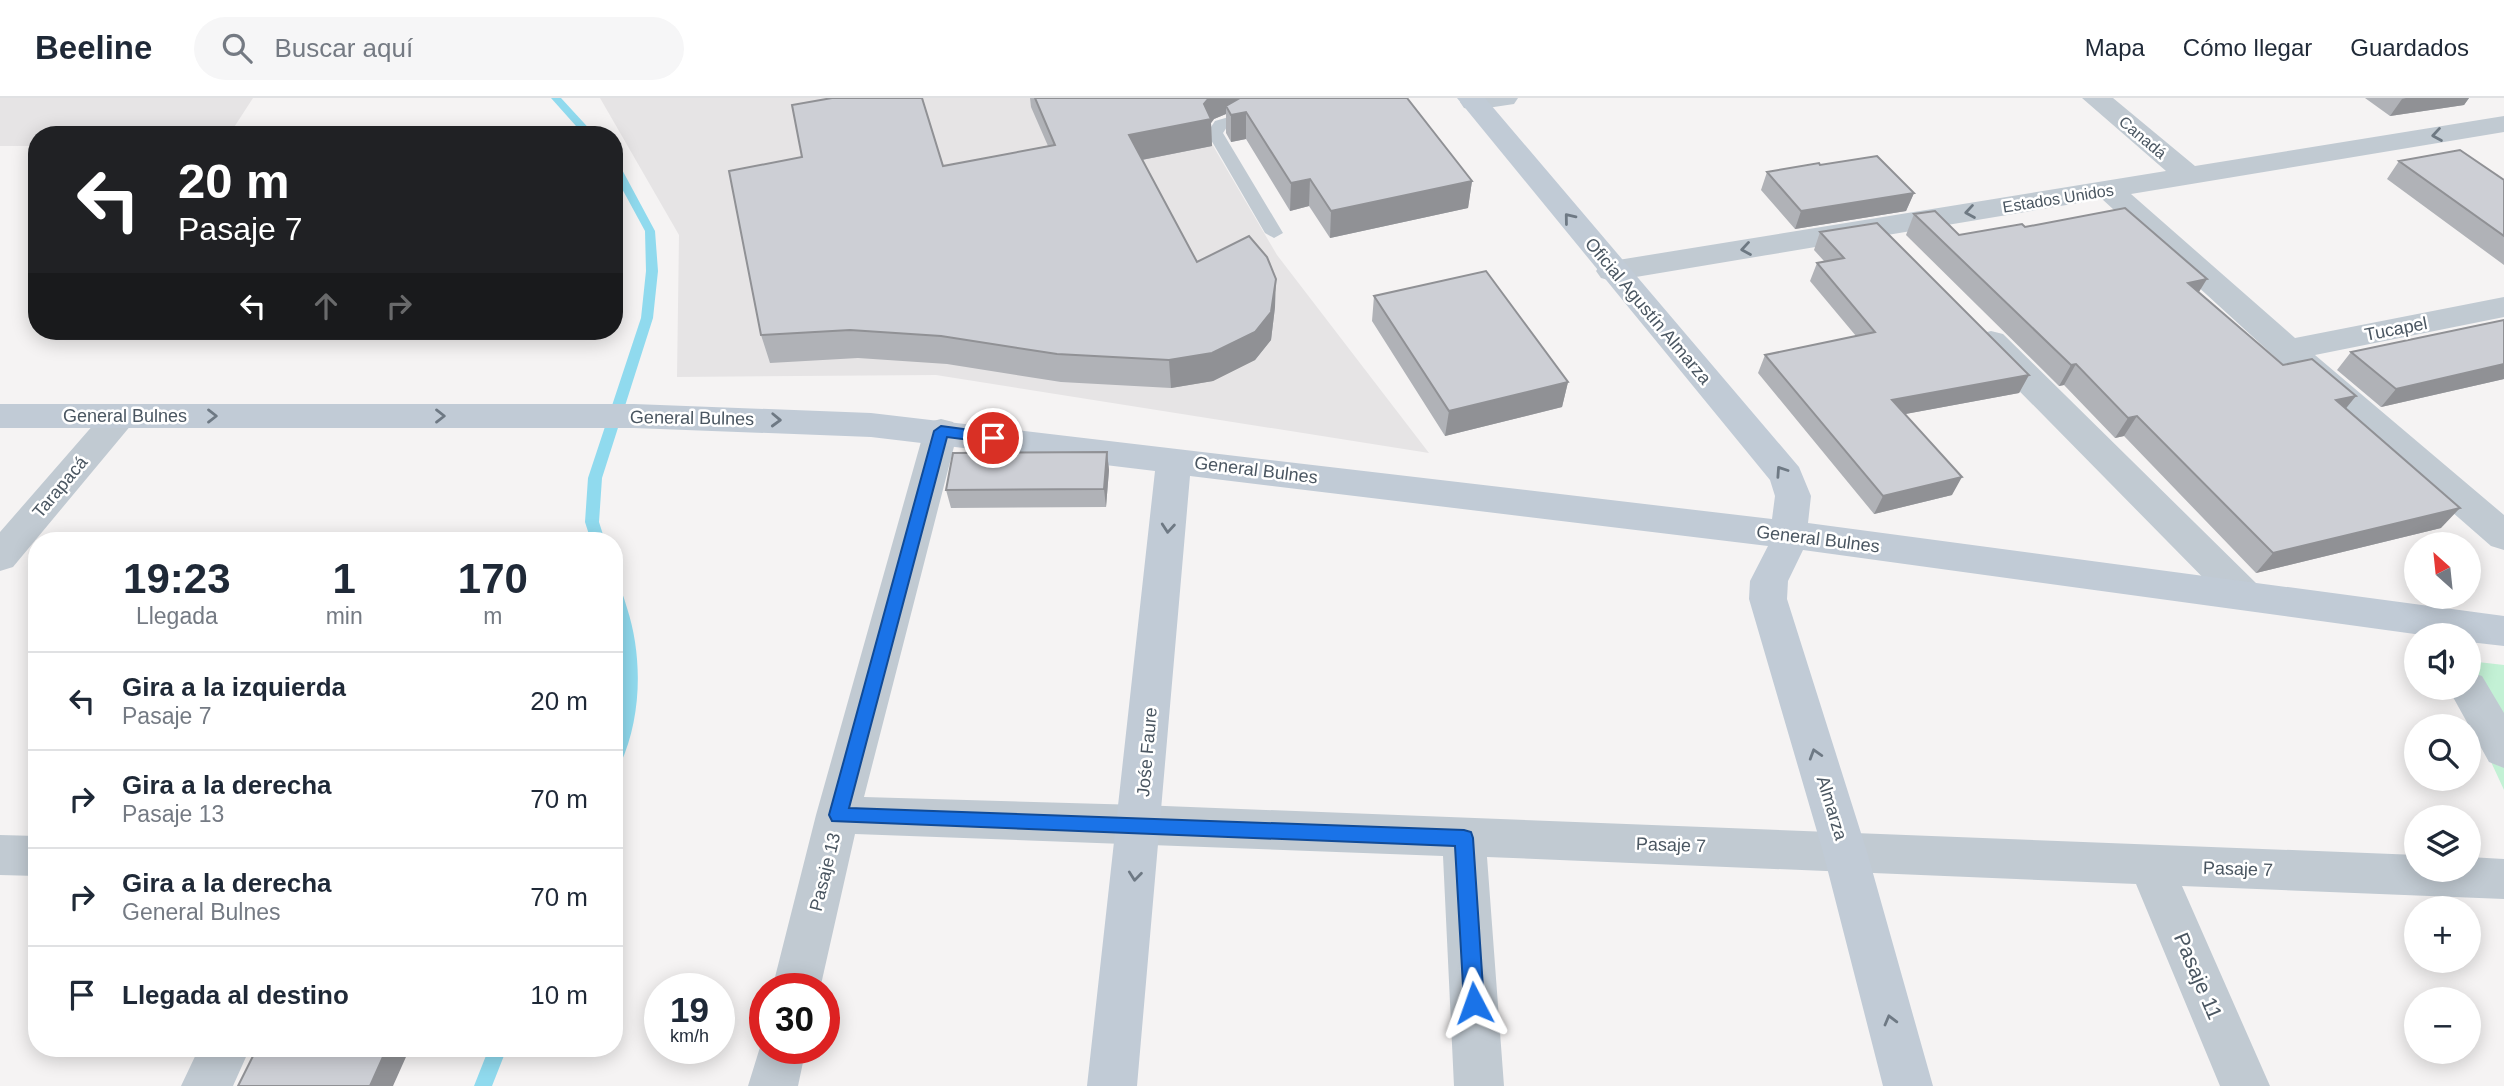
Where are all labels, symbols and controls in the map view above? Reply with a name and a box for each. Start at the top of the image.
search box [194,17,684,80]
text: Beeline [35,29,152,66]
icon: search [218,29,256,67]
text: Buscar aquí [274,33,413,63]
text: Mapa [2085,34,2145,61]
text: Cómo llegar [2183,34,2312,61]
text: Guardados [2350,34,2469,61]
street label: Canadá [2116,113,2170,162]
one-way arrow [2431,127,2443,142]
icon: left [63,154,154,245]
text: 20 m [178,154,290,208]
street label: Estados Unidos [2001,181,2115,216]
one-way arrow [1965,204,1976,219]
text: Pasaje 7 [178,211,303,247]
one-way arrow [1565,214,1577,227]
street label: Oficial Agustín Almarza [1581,234,1716,389]
one-way arrow [1740,241,1752,256]
icon: left [234,287,272,325]
icon: ahead [307,287,345,325]
icon: right [380,287,418,325]
street label: Tucapel [2363,313,2429,345]
street label: General Bulnes [63,406,187,426]
street label: General Bulnes [630,407,754,429]
one-way arrow [208,408,218,424]
one-way arrow [435,408,446,424]
pin [963,408,1023,468]
one-way arrow [771,412,782,427]
icon: arrive [974,419,1012,457]
street label: Tarapacá [29,451,92,522]
street label: General Bulnes [1193,453,1319,487]
one-way arrow [1777,466,1789,479]
one-way arrow [1161,522,1176,533]
street label: General Bulnes [1755,522,1881,556]
north arrow [2404,532,2482,609]
map controls [2404,532,2481,1064]
text: 19:23 [123,555,231,602]
text: 1 [332,555,356,602]
text: 170 [458,555,528,602]
text: Llegada [136,603,218,629]
text: min [326,603,363,629]
text: m [483,603,502,629]
button: sound [2404,623,2481,700]
text: Gira a la izquierda [122,672,346,702]
icon: left [63,682,101,720]
text: 20 m [530,686,588,716]
text: Pasaje 7 [122,703,212,729]
street label: Jośe Faure [1133,706,1161,798]
button: search [2404,714,2481,791]
one-way arrow [1809,748,1824,760]
text: Gira a la derecha [122,770,332,800]
street label: Almarza [1813,774,1852,843]
icon: right [63,780,101,818]
text: 70 m [530,784,588,814]
text: Pasaje 13 [122,801,224,827]
button: layers [2404,805,2481,882]
street label: Pasaje 13 [806,831,844,913]
street label: Pasaje 7 [1636,834,1706,856]
street label: Pasaje 7 [2203,858,2273,880]
text: Gira a la derecha [122,868,332,898]
one-way arrow [1127,870,1142,882]
icon: right [63,878,101,916]
text: 70 m [530,882,588,912]
button: + [2404,896,2481,973]
text: General Bulnes [122,899,281,925]
street label: Pasaje 11 [2170,929,2227,1023]
position arrow [1437,966,1511,1040]
speed limit sign: 30 [749,973,840,1064]
icon: arrive [63,976,101,1014]
text: Llegada al destino [122,980,349,1010]
text: 10 m [530,980,588,1010]
button: − [2404,987,2481,1064]
text: 19 [670,990,709,1029]
one-way arrow [1884,1014,1898,1026]
text: km/h [670,1026,709,1046]

